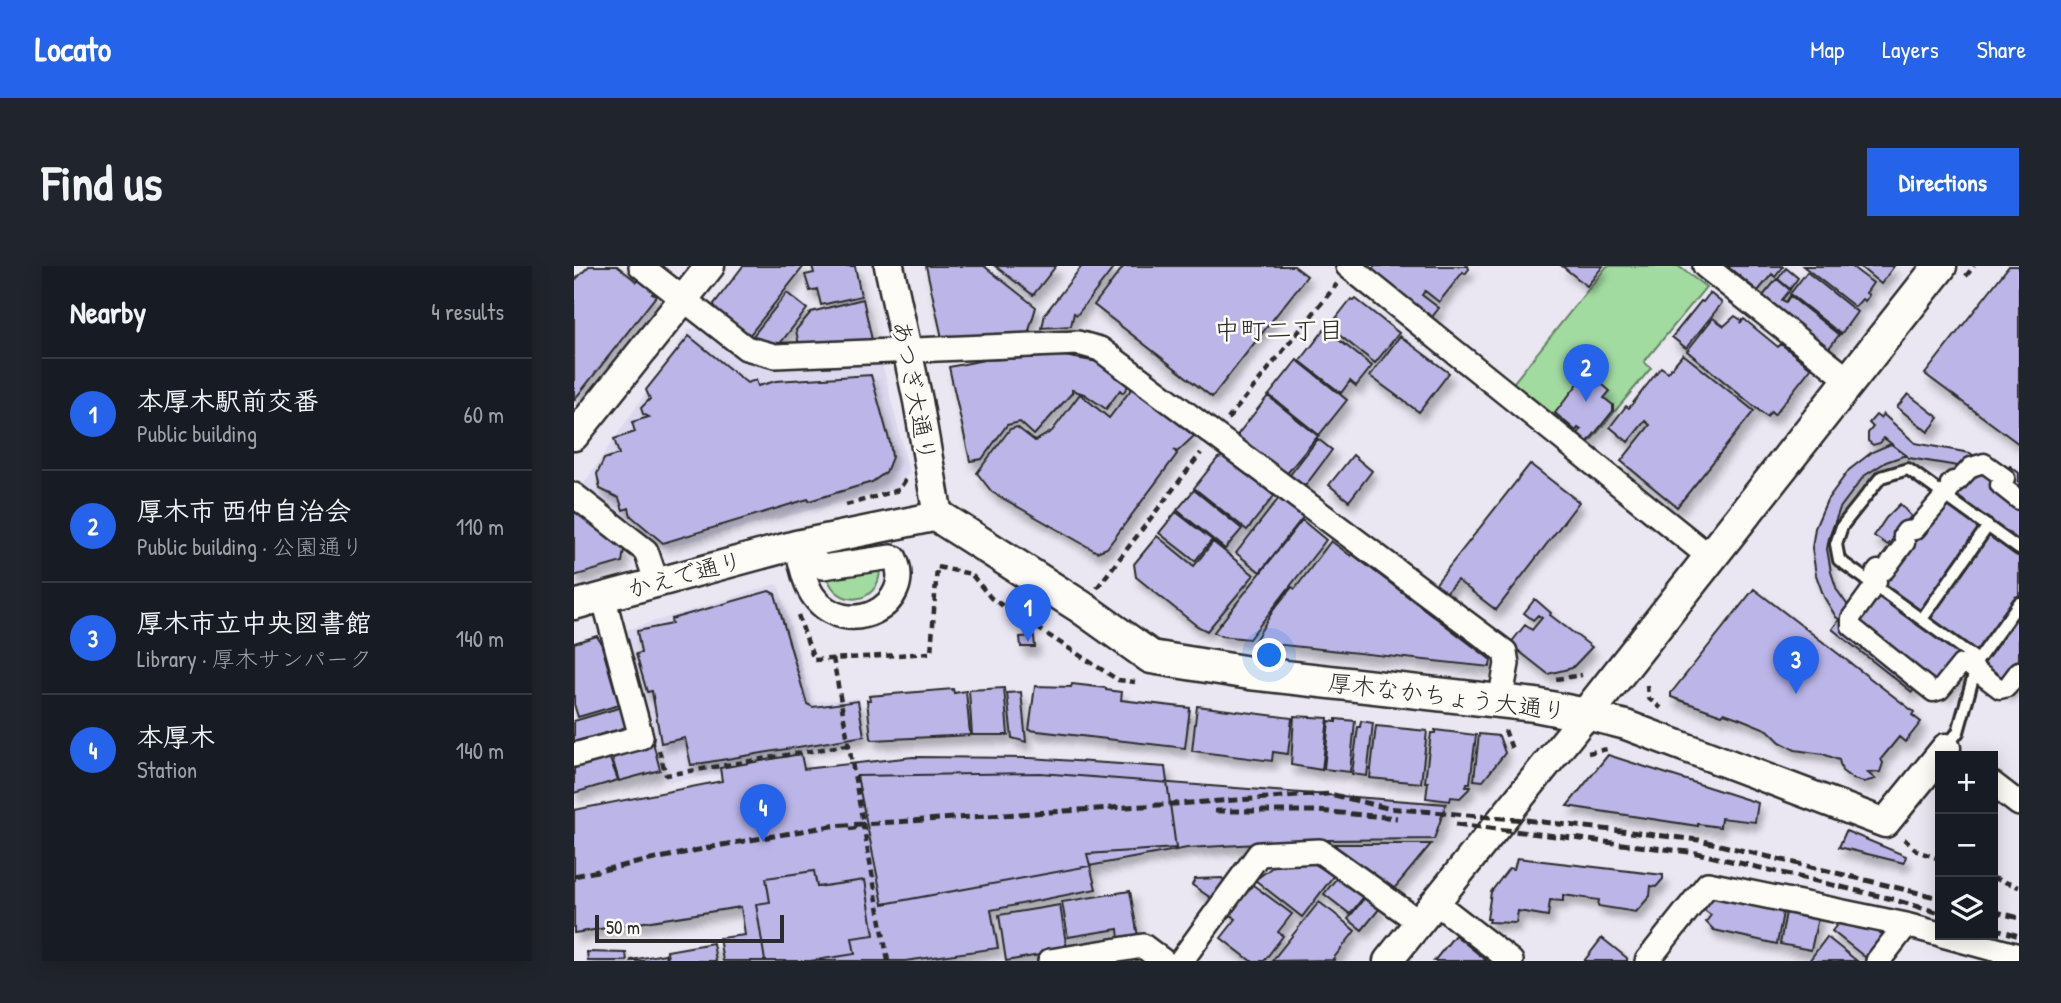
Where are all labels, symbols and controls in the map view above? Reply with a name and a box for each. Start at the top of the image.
text: Locato [35,27,111,71]
text: Map [1810,33,1844,65]
text: Layers [1882,33,1939,65]
text: Share [1977,33,2026,65]
button: Directions [1867,148,2019,216]
text: Find us [42,149,162,215]
text: Nearby [70,292,146,332]
text: 4 results [431,296,504,327]
district label: 中町二丁目 [1214,312,1344,347]
street label: あつぎ大通り [886,318,944,464]
pin: 2 [1563,344,1609,402]
text: 本厚木駅前交番 [137,383,319,418]
text: 1 [89,399,97,430]
text: 60 m [464,399,504,430]
text: Public building [137,418,257,449]
text: 厚木市 西仲自治会 [137,493,351,528]
text: 2 [88,511,98,542]
text: 110 m [456,511,504,542]
text: Public building · 公園通り [137,531,364,562]
street label: かえで通り [624,543,746,605]
pin: 1 [1005,584,1051,642]
text: 厚木市立中央図書館 [137,605,371,640]
text: 3 [88,623,98,654]
text: 140 m [456,623,504,654]
pin: 3 [1773,636,1819,694]
your location [1252,638,1286,672]
text: Library · 厚木サンパーク [137,643,372,674]
street label: 厚木なかちょう大通り [1326,666,1568,727]
text: 本厚木 [137,719,215,754]
text: 4 [89,735,97,766]
text: 140 m [456,735,504,766]
map controls [1935,751,1998,940]
button: + [1935,751,1998,814]
text: Station [137,754,197,785]
pin: 4 [740,784,786,842]
button: − [1935,814,1998,877]
button: layers [1935,877,1998,940]
scale bar [595,912,784,944]
text: 50 m [606,914,640,940]

